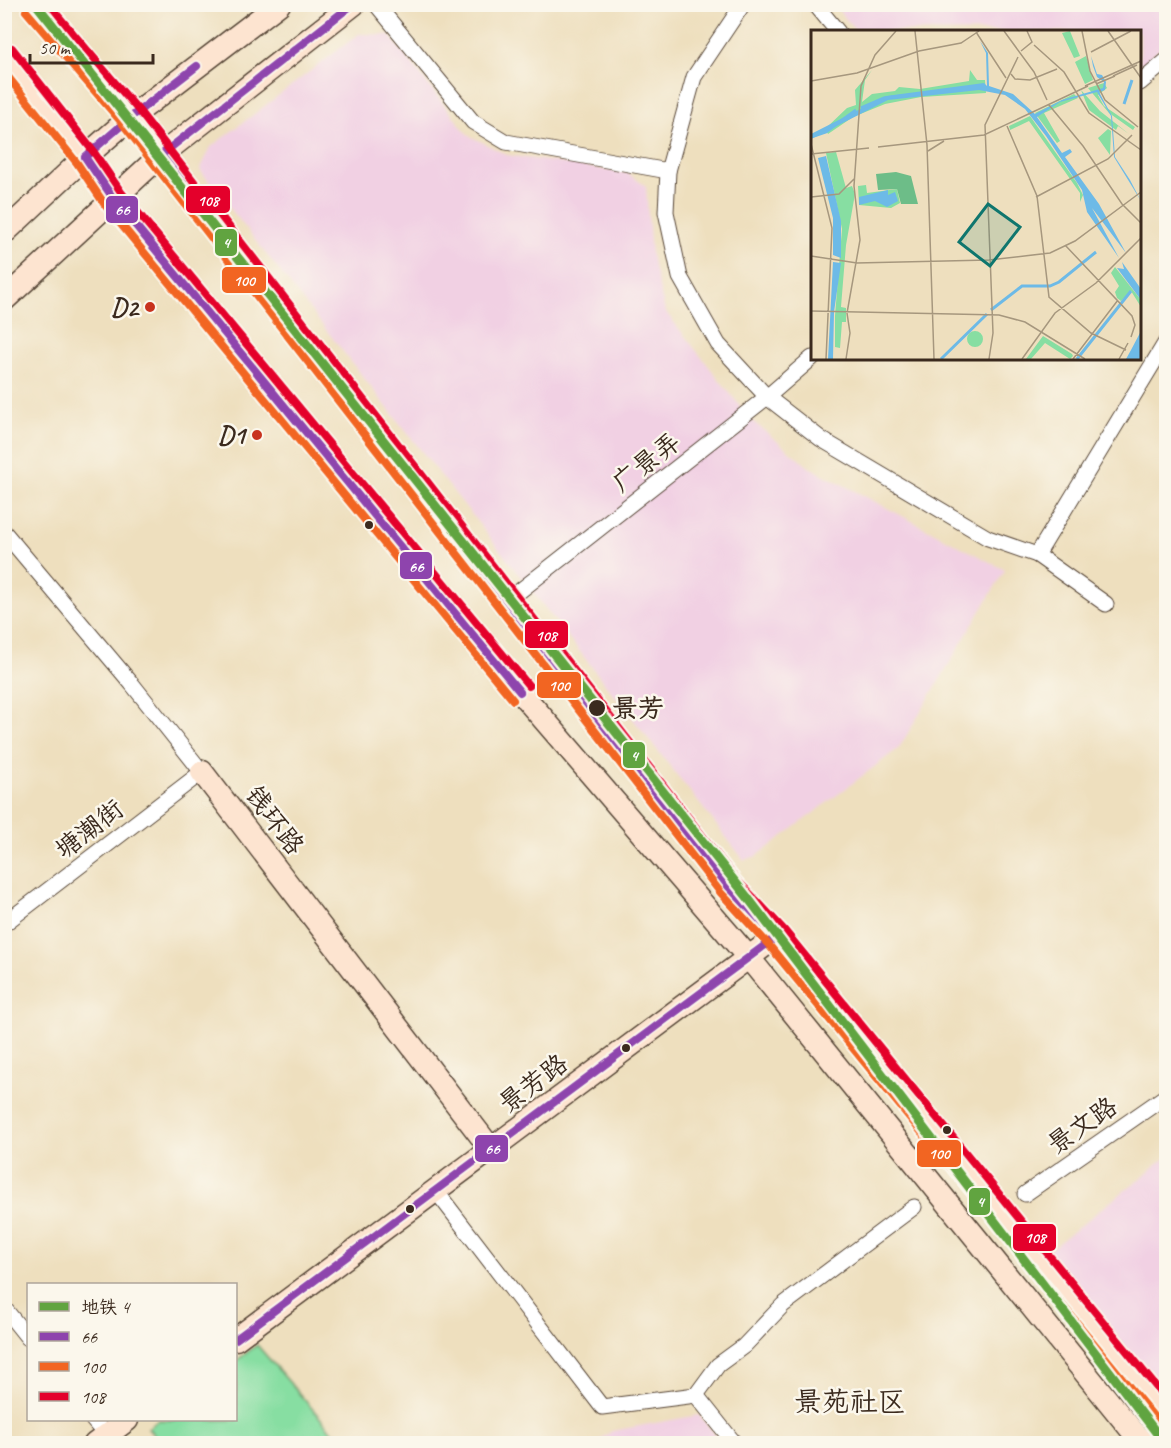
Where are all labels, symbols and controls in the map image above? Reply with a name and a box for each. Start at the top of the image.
scale bar [30,27,153,65]
inset map [811,30,1141,360]
text: 50 m [39,37,72,59]
line badge: 108 [185,185,231,214]
text: 108 [197,191,221,211]
line badge: 66 [105,195,139,224]
text: 66 [114,200,131,220]
line badge: 4 [214,228,238,257]
text: 4 [222,233,231,253]
line badge: 100 [221,266,267,294]
text: 100 [233,271,257,291]
place label: D2 [111,291,140,324]
marker: D2 [143,300,157,314]
place label: D1 [218,419,248,452]
street label: 广景弄 [605,425,687,499]
marker: D1 [250,428,264,442]
unlabelled marker [363,519,375,531]
line badge: 66 [399,551,433,580]
text: 66 [408,557,425,577]
line badge: 108 [524,620,569,649]
text: 108 [535,626,559,646]
line badge: 100 [536,671,582,699]
text: 100 [548,676,572,696]
place label: 景芳 [612,692,664,725]
marker: 景芳 [587,698,607,718]
line badge: 4 [622,741,646,769]
text: 4 [630,746,639,766]
street label: 钱环路 [238,779,311,861]
street label: 塘潮街 [48,792,130,866]
unlabelled marker [620,1042,632,1054]
street label: 景芳路 [492,1047,574,1120]
street label: 景文路 [1041,1090,1124,1161]
unlabelled marker [941,1124,953,1136]
line badge: 66 [474,1134,509,1163]
text: 66 [484,1139,501,1159]
line badge: 100 [916,1139,962,1168]
text: 100 [928,1144,952,1164]
line badge: 4 [968,1187,991,1216]
text: 4 [976,1192,985,1212]
unlabelled marker [404,1203,416,1215]
line badge: 108 [1012,1223,1057,1252]
text: 108 [1024,1228,1048,1248]
legend [27,1283,237,1421]
text: 地铁 4 [81,1296,131,1318]
text: 66 [81,1326,98,1348]
text: 100 [81,1356,107,1378]
district label: 景苑社区 [794,1384,906,1419]
text: 108 [81,1386,107,1408]

